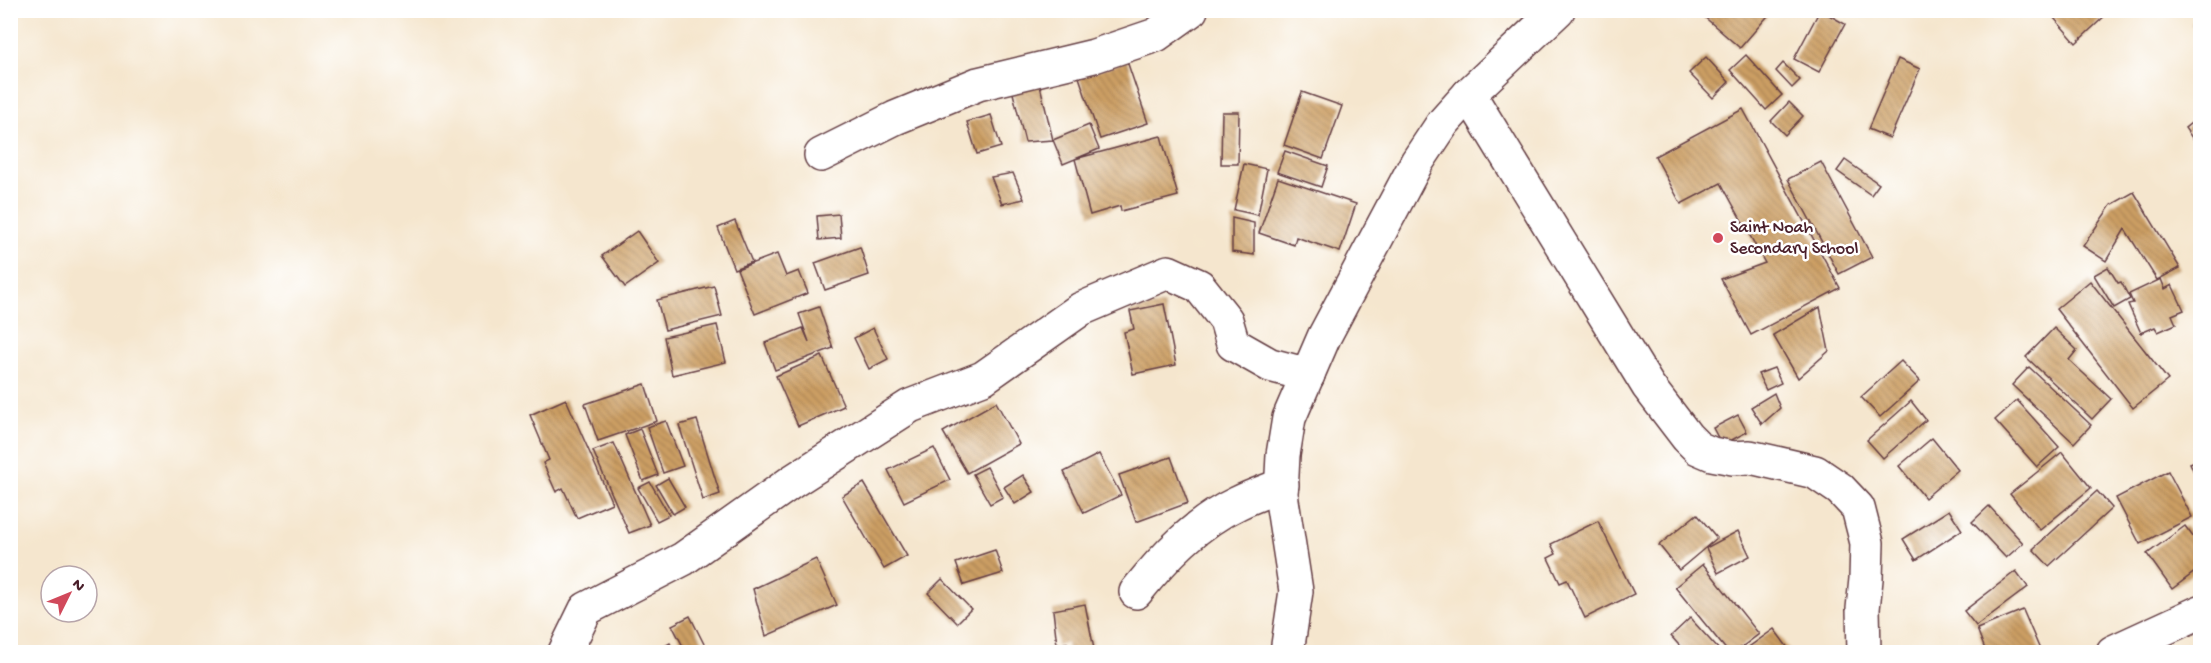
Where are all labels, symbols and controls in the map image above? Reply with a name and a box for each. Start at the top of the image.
place label: Saint Noah Secondary School [1730,218,1859,260]
marker: Saint Noah Secondary School [1711,231,1725,245]
north arrow [39,564,99,624]
text: N [67,576,88,597]

